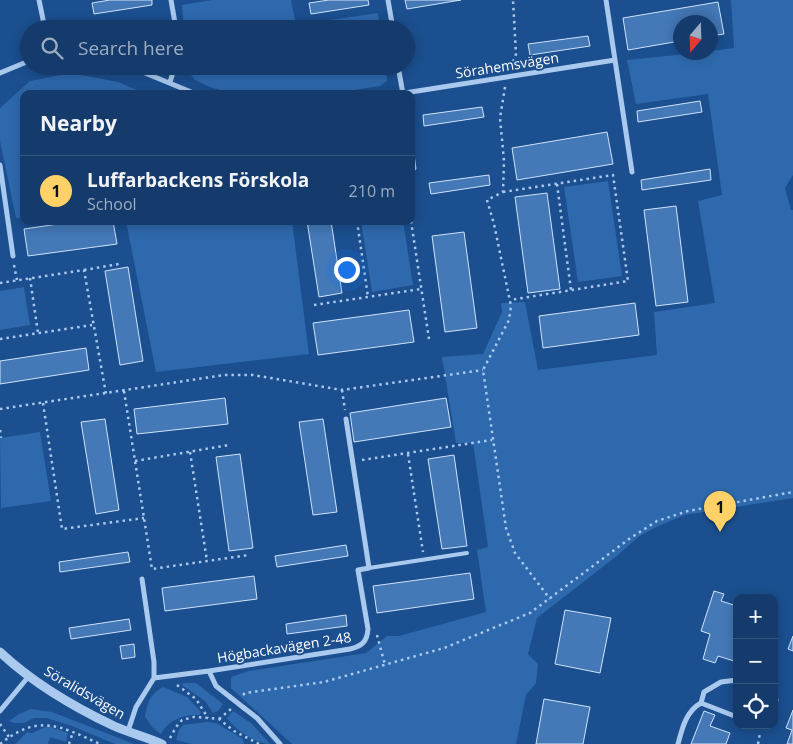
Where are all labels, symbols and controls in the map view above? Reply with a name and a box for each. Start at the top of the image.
north arrow [673,15,718,60]
search box [20,20,415,75]
icon: search [38,34,66,62]
text: Search here [78,35,184,61]
street label: Sörahemsvägen [454,47,560,83]
text: Nearby [40,109,117,137]
text: Luffarbackens Förskola [87,167,309,193]
text: 1 [51,180,61,202]
text: 210 m [349,180,395,202]
text: School [87,193,137,215]
your location [334,257,360,283]
pin: 1 [704,491,736,532]
map controls [733,594,778,729]
button: + [733,594,778,639]
street label: Högbackavägen 2-48 [216,627,352,667]
button: − [733,639,778,684]
street label: Söralidsvägen [41,661,129,723]
button: locate [733,684,778,729]

